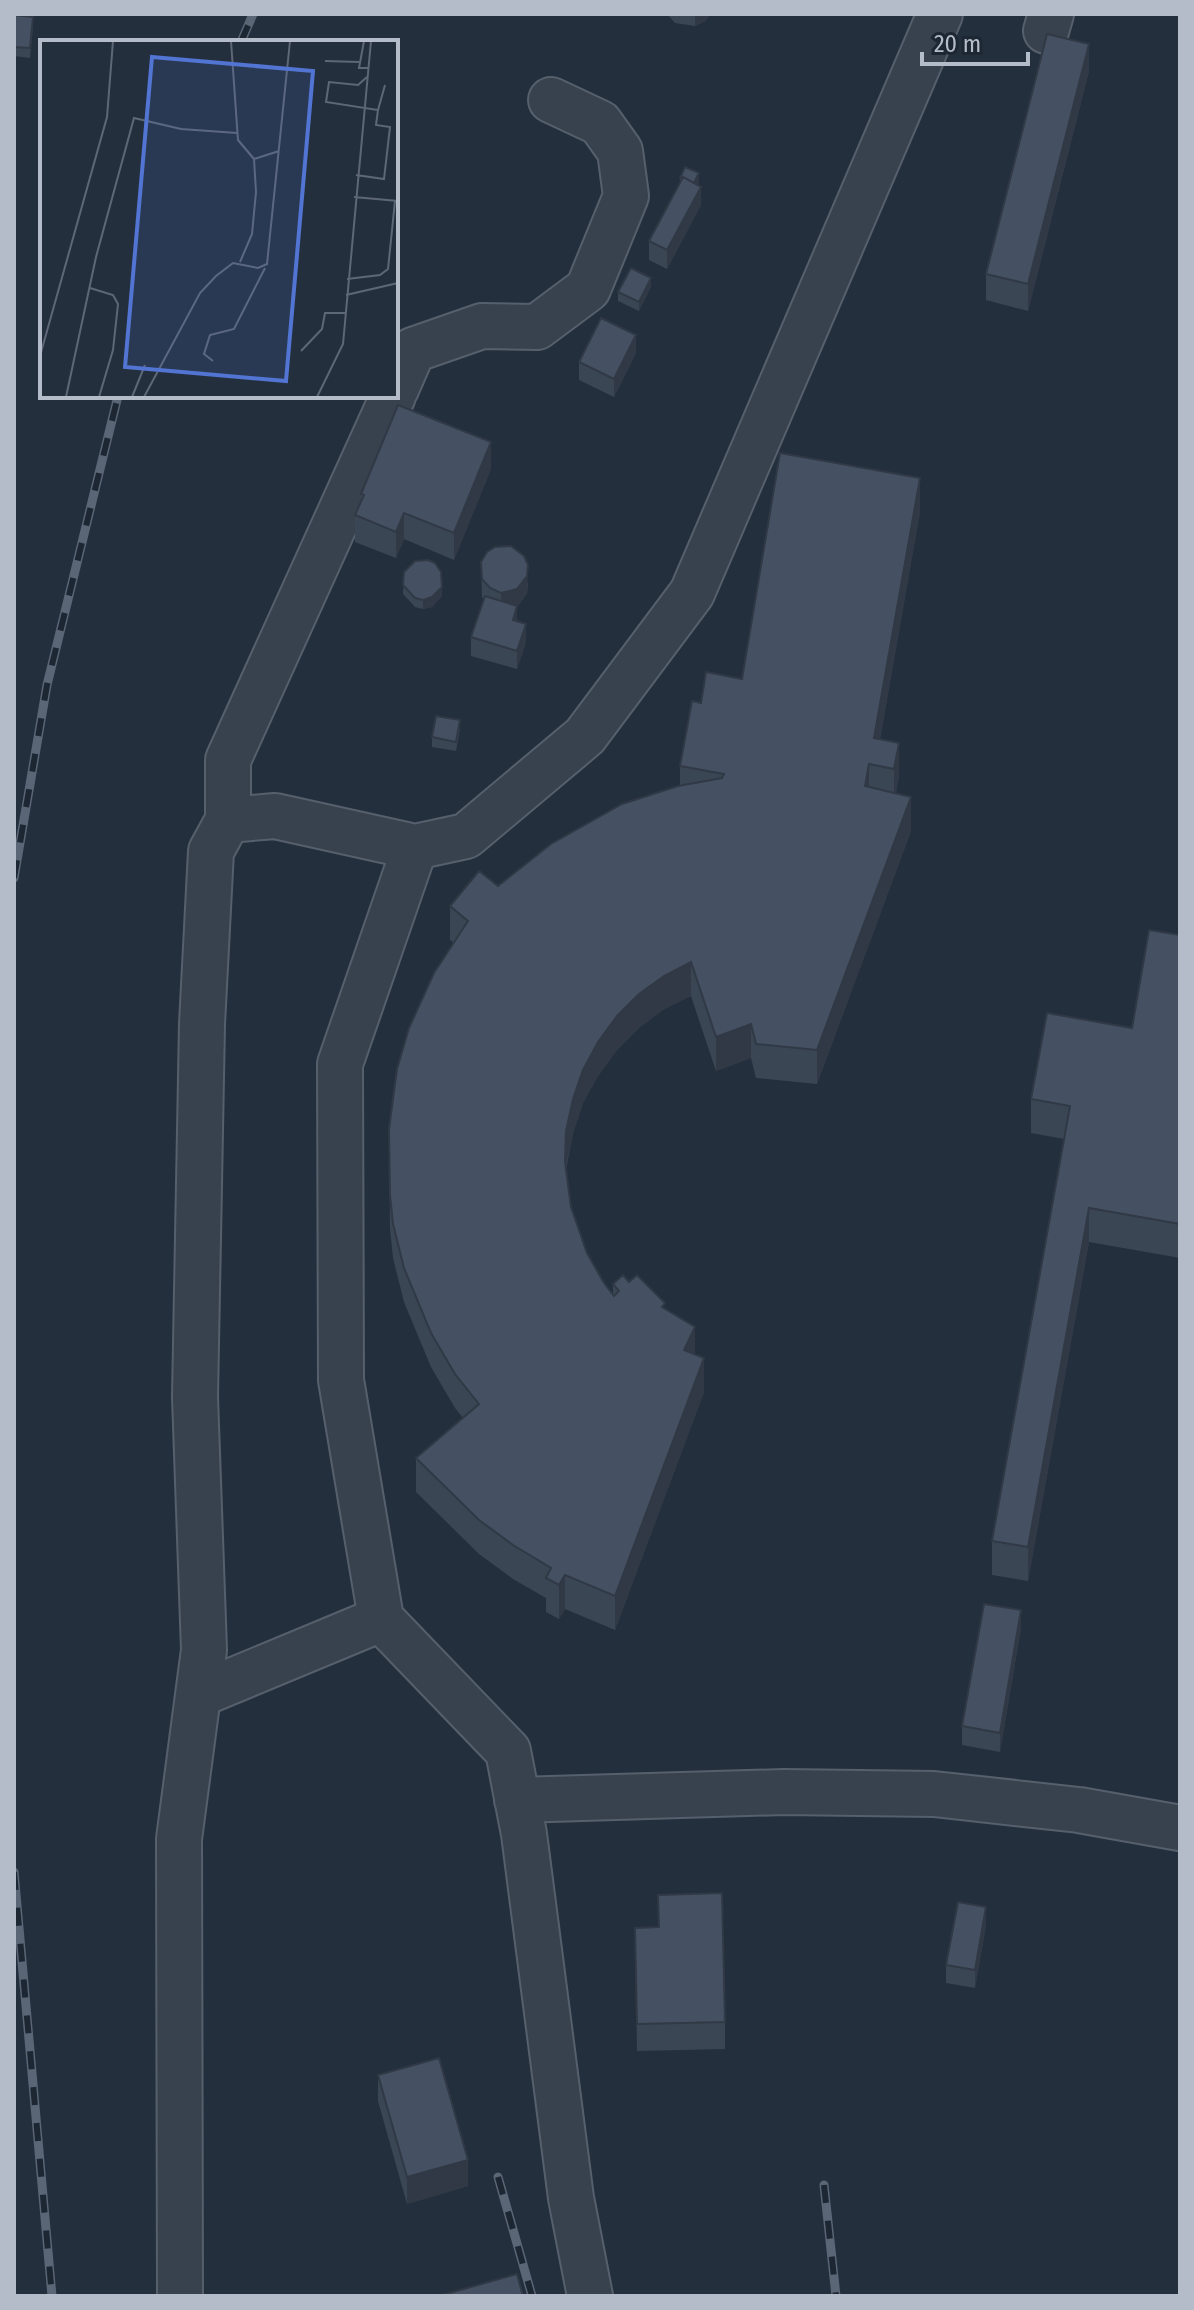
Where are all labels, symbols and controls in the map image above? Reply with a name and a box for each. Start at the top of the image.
scale bar [922,16,1028,66]
text: 20 m [934,30,981,58]
inset map [40,40,398,398]

